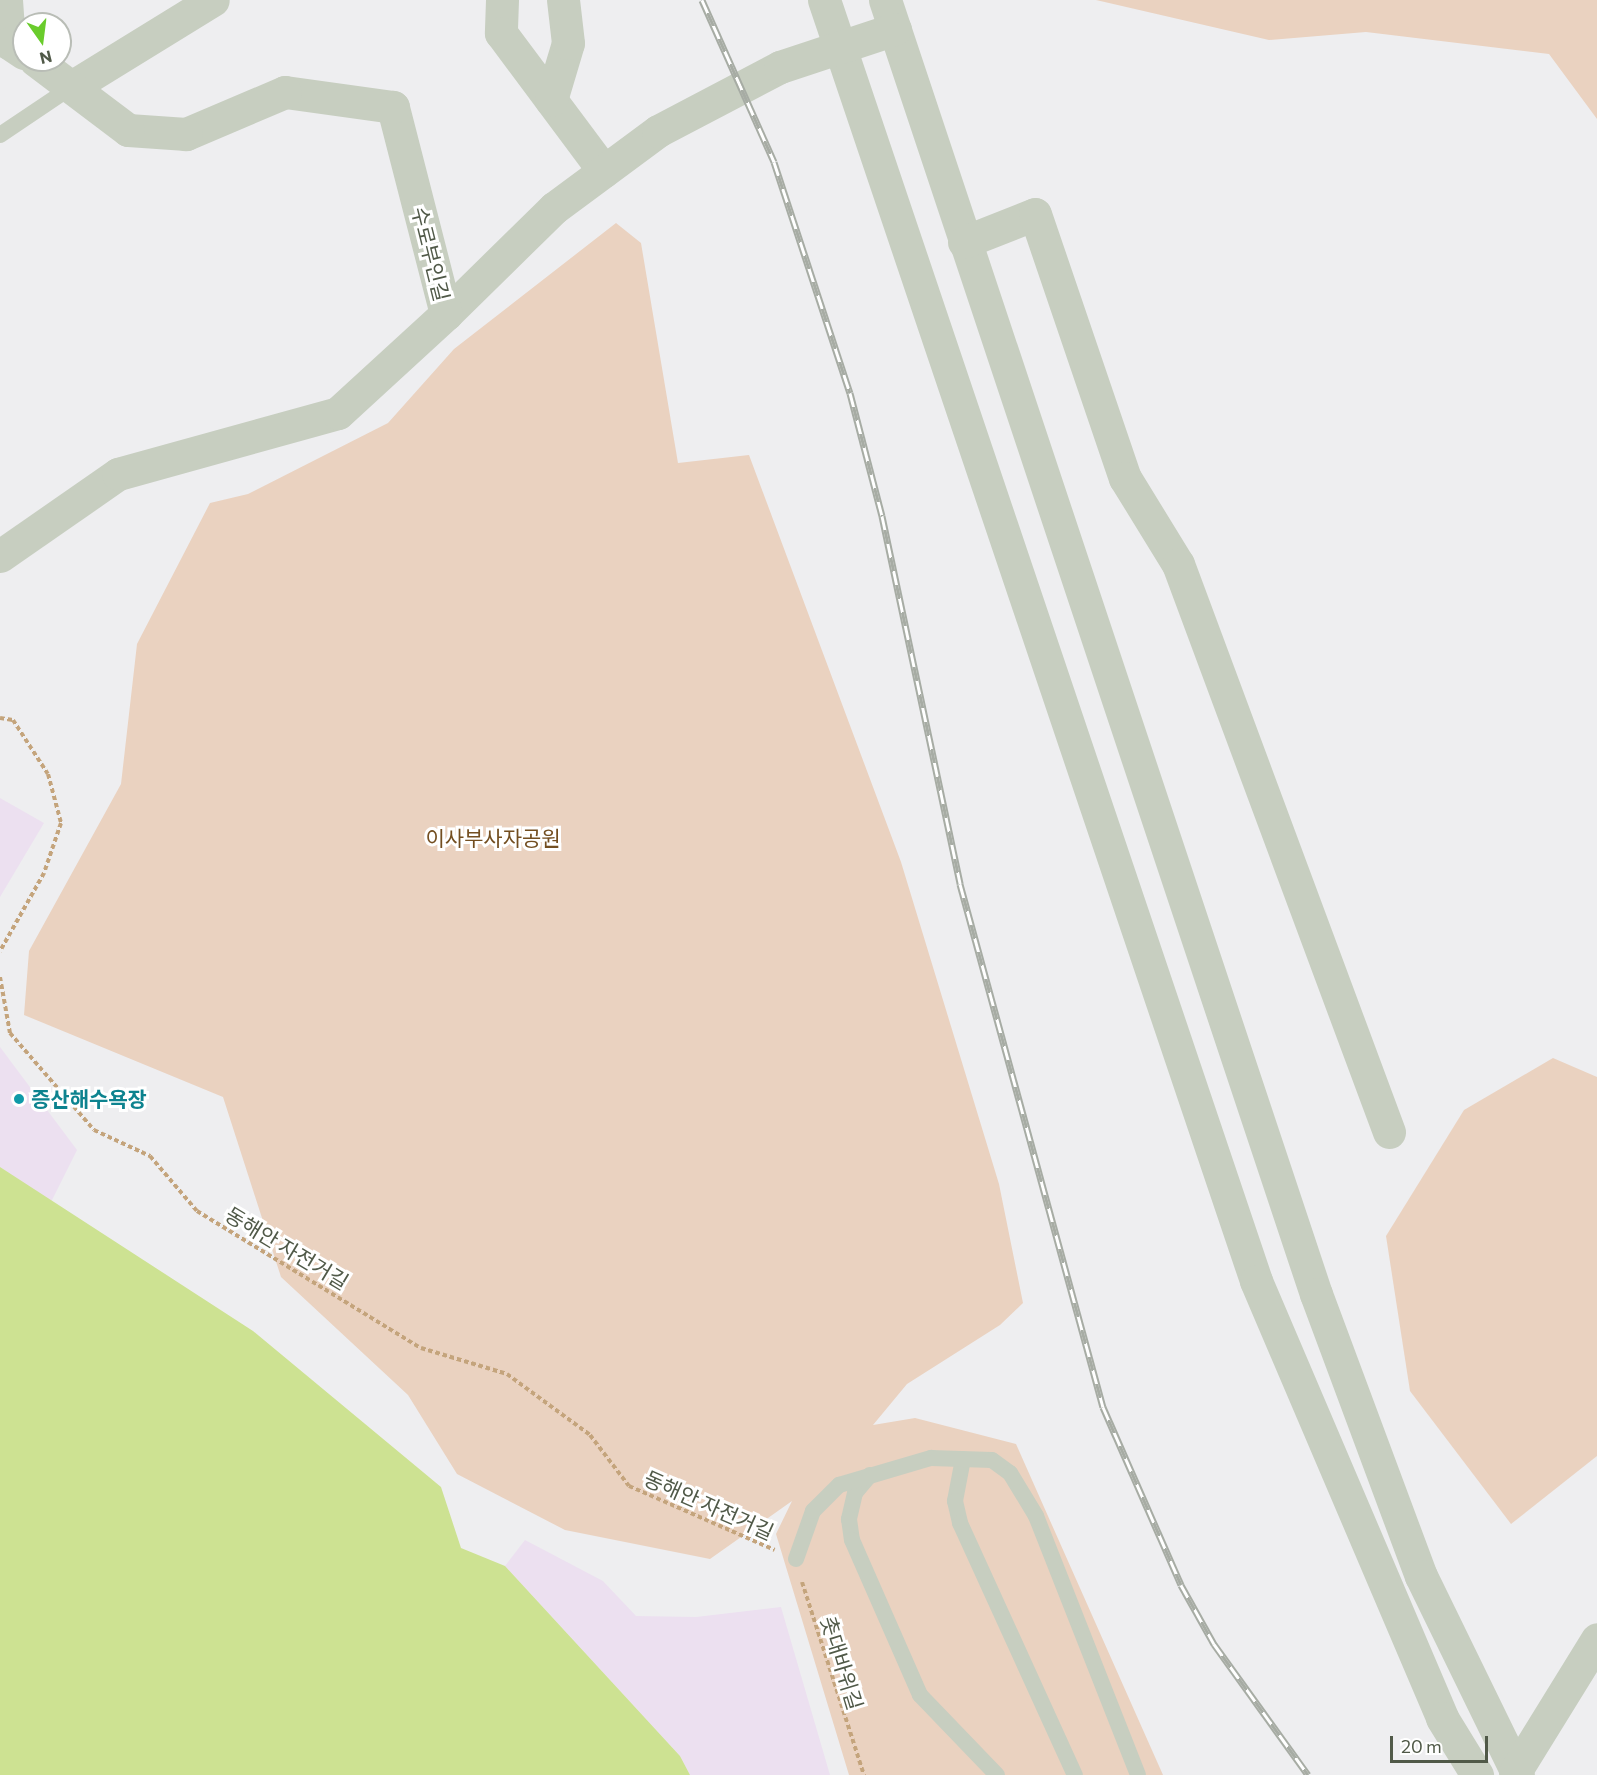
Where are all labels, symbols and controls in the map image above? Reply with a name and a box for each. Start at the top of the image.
north arrow [12,12,72,72]
text: N [38,47,54,69]
street label: 수로부인길 [407,204,455,304]
park label: 이사부사자공원 [425,825,561,851]
place label: 증산해수욕장 [31,1086,147,1112]
marker: 증산해수욕장 [12,1092,26,1106]
street label: 동해안 자전거길 [221,1201,353,1295]
street label: 동해안 자전거길 [640,1465,778,1545]
street label: 촛대바위길 [816,1613,868,1713]
scale bar [1393,1724,1490,1762]
text: 20 m [1401,1735,1442,1757]

